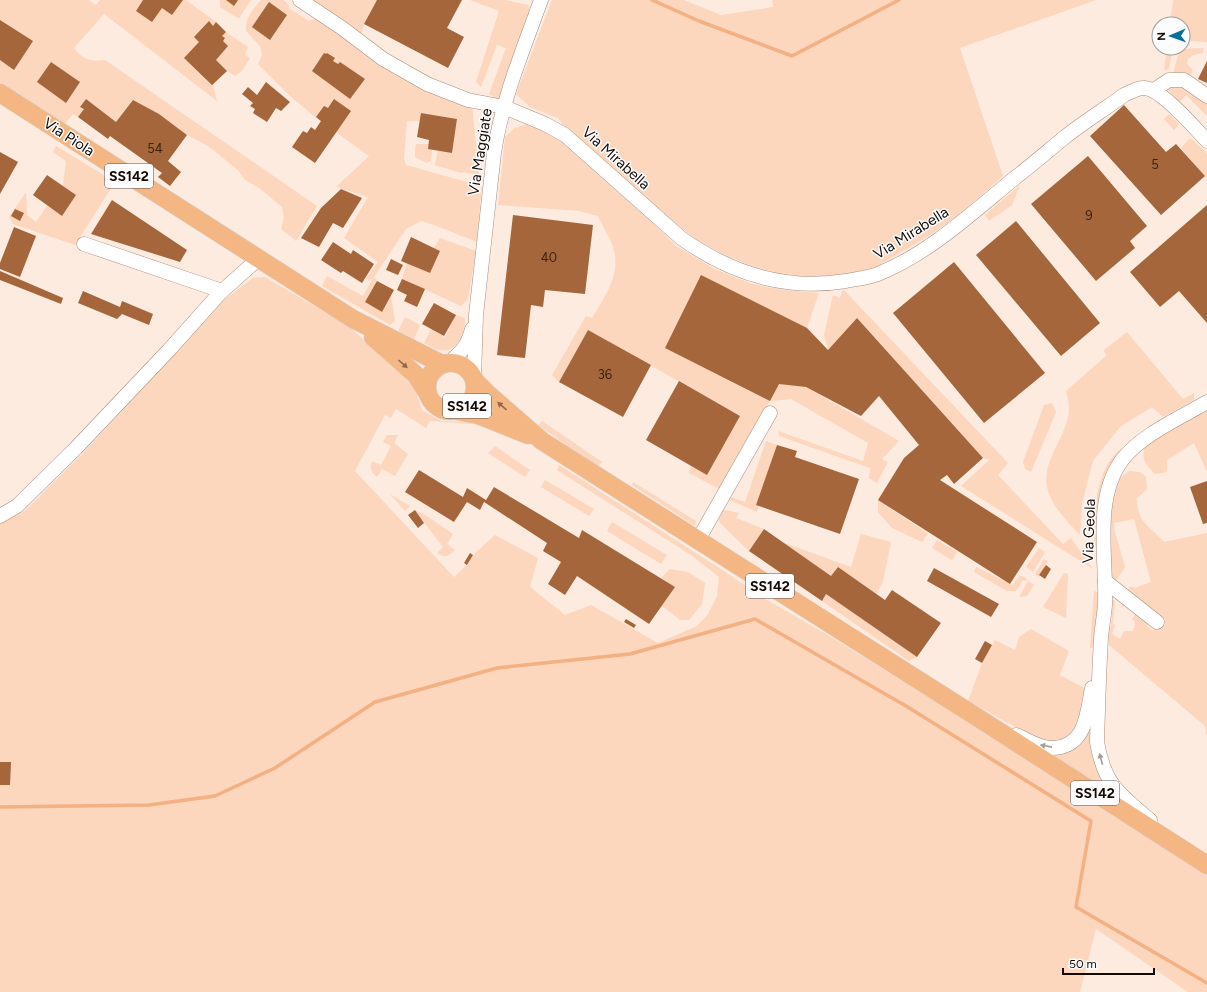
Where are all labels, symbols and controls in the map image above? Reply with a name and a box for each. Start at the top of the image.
north arrow [1151,16,1191,56]
text: N [1155,32,1168,41]
street label: Via Maggiate [464,107,496,197]
street label: Via Piola [40,114,98,160]
street label: Via Mirabella [578,123,654,193]
house number: 54 [147,141,163,156]
house number: 5 [1151,157,1159,172]
road number: SS142 [105,164,153,188]
street label: Via Mirabella [870,203,952,263]
house number: 9 [1085,208,1093,223]
house number: 40 [541,250,557,265]
one-way arrow [399,359,408,368]
house number: 36 [598,367,612,382]
road number: SS142 [443,394,491,418]
one-way arrow [496,402,507,411]
street label: Via Geola [1079,498,1099,564]
road number: SS142 [746,574,794,598]
one-way arrow [1040,743,1052,749]
one-way arrow [1097,753,1103,766]
road number: SS142 [1071,781,1119,805]
scale bar [1063,950,1154,976]
text: 50 m [1069,957,1097,971]

